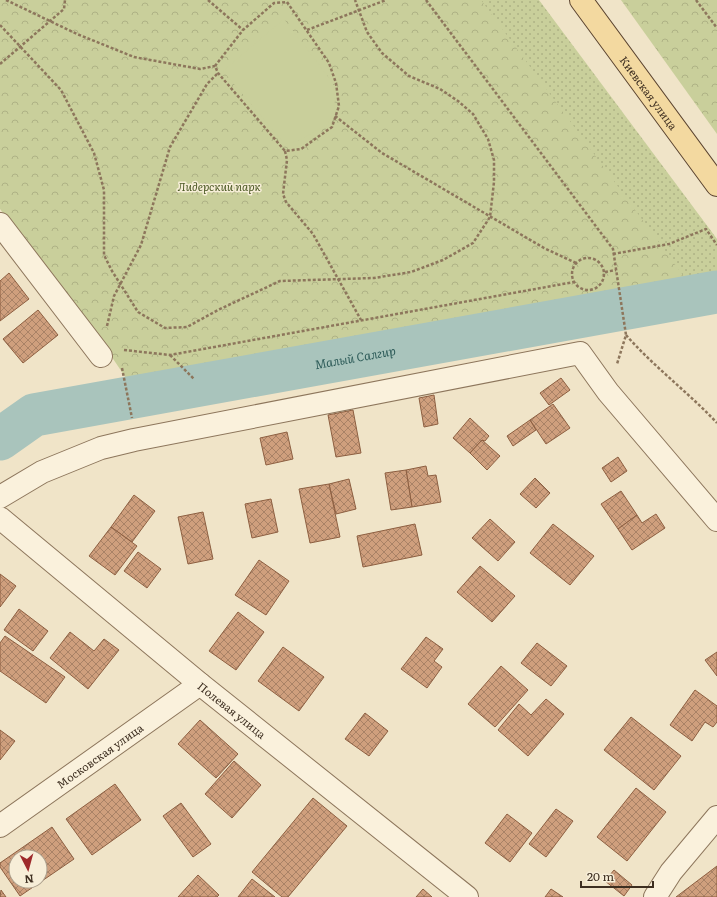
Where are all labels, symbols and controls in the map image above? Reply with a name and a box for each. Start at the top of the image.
street label: Киевская улица [617,52,682,133]
park label: Лидерский парк [177,178,261,194]
water label: Малый Салгир [313,341,397,373]
street label: Полевая улица [195,678,270,742]
street label: Московская улица [53,719,146,792]
north arrow [8,849,48,889]
scale bar [581,863,653,889]
text: 20 m [587,867,614,885]
text: N [24,872,35,888]

